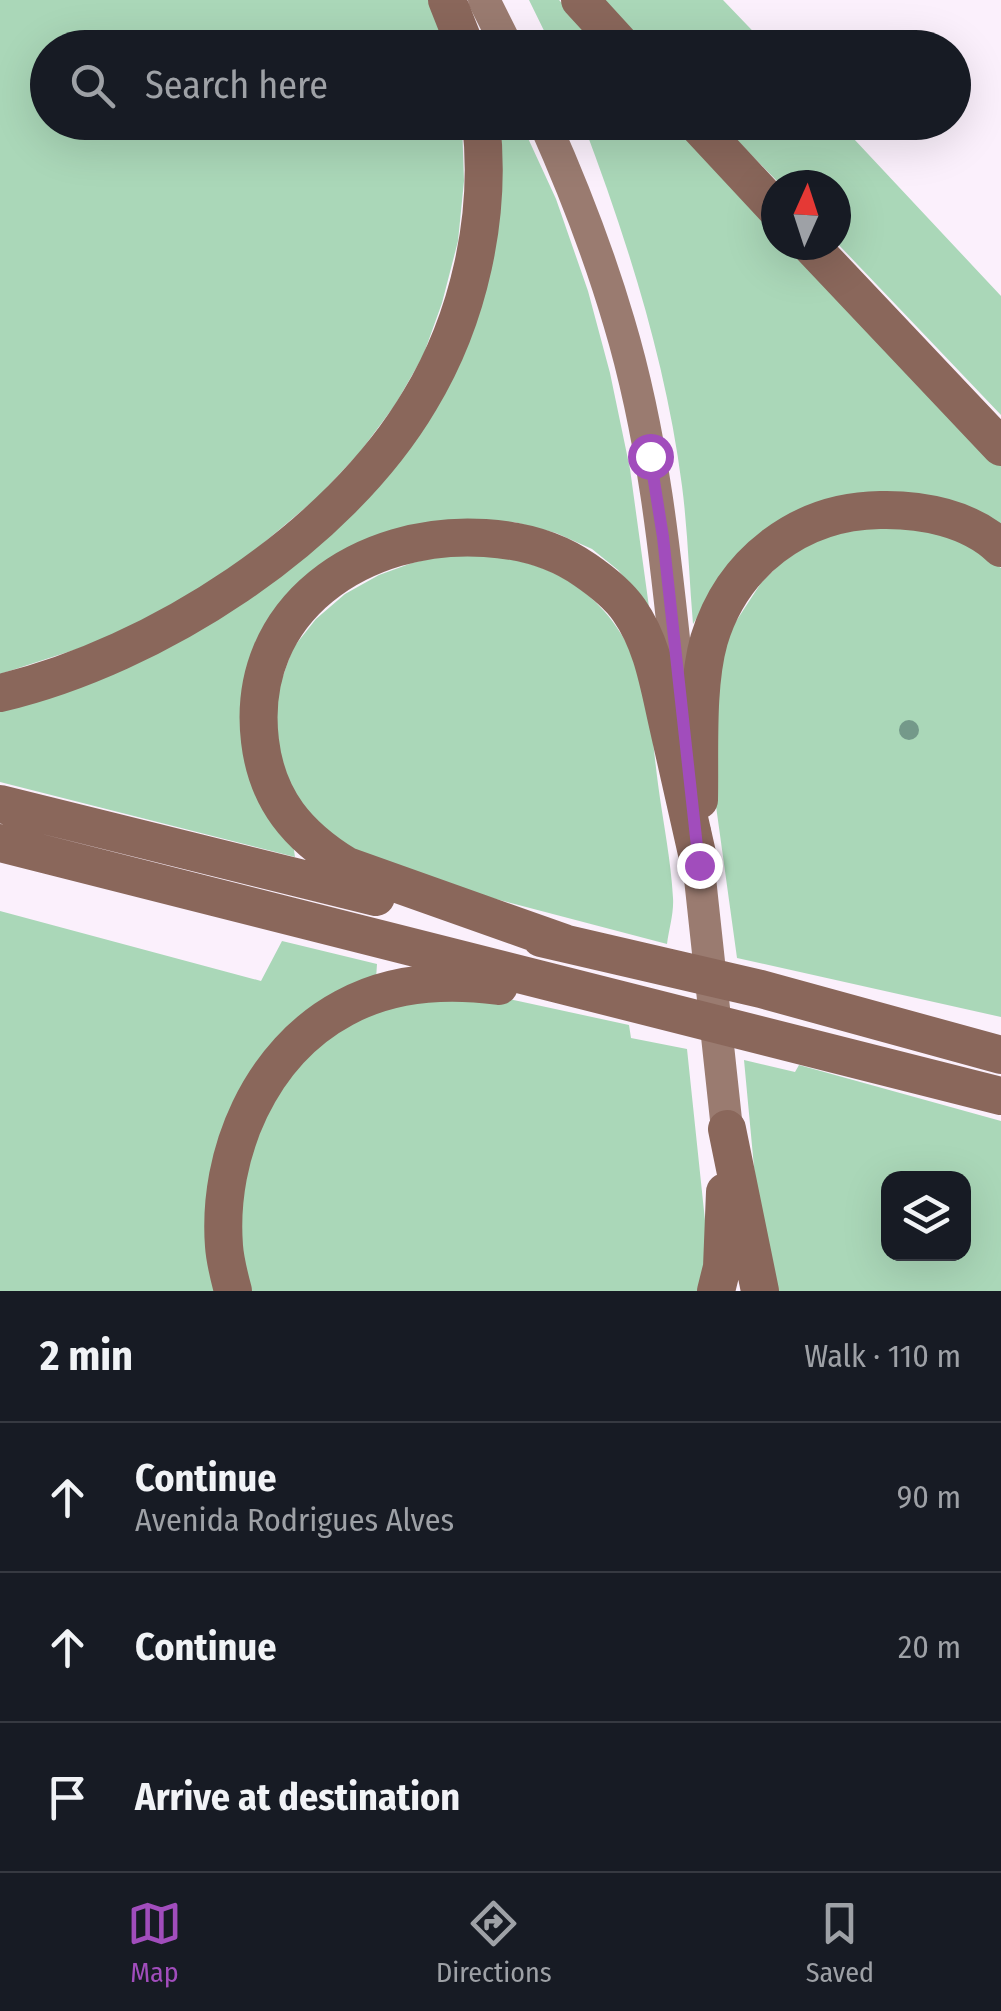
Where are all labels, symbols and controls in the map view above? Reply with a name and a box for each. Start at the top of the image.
search box [30,30,971,140]
icon: search [65,58,120,113]
text: Search here [145,62,328,108]
north arrow [761,170,851,260]
route start [628,434,674,480]
route end [677,843,723,889]
map controls [881,1171,971,1261]
button: layers [881,1171,971,1261]
text: 2 min [40,1331,133,1381]
text: Walk · 110 m [804,1337,961,1375]
text: Continue [135,1455,276,1501]
icon: ahead [40,1470,95,1525]
text: 90 m [897,1478,961,1516]
text: Avenida Rodrigues Alves [135,1501,454,1539]
icon: ahead [40,1620,95,1675]
text: Continue [135,1624,276,1670]
text: 20 m [898,1628,961,1666]
icon: arrive [40,1770,95,1825]
text: Arrive at destination [135,1774,460,1820]
tab: Map [127,1896,182,1989]
tab: Directions [436,1896,552,1989]
tab: Saved [806,1896,874,1989]

